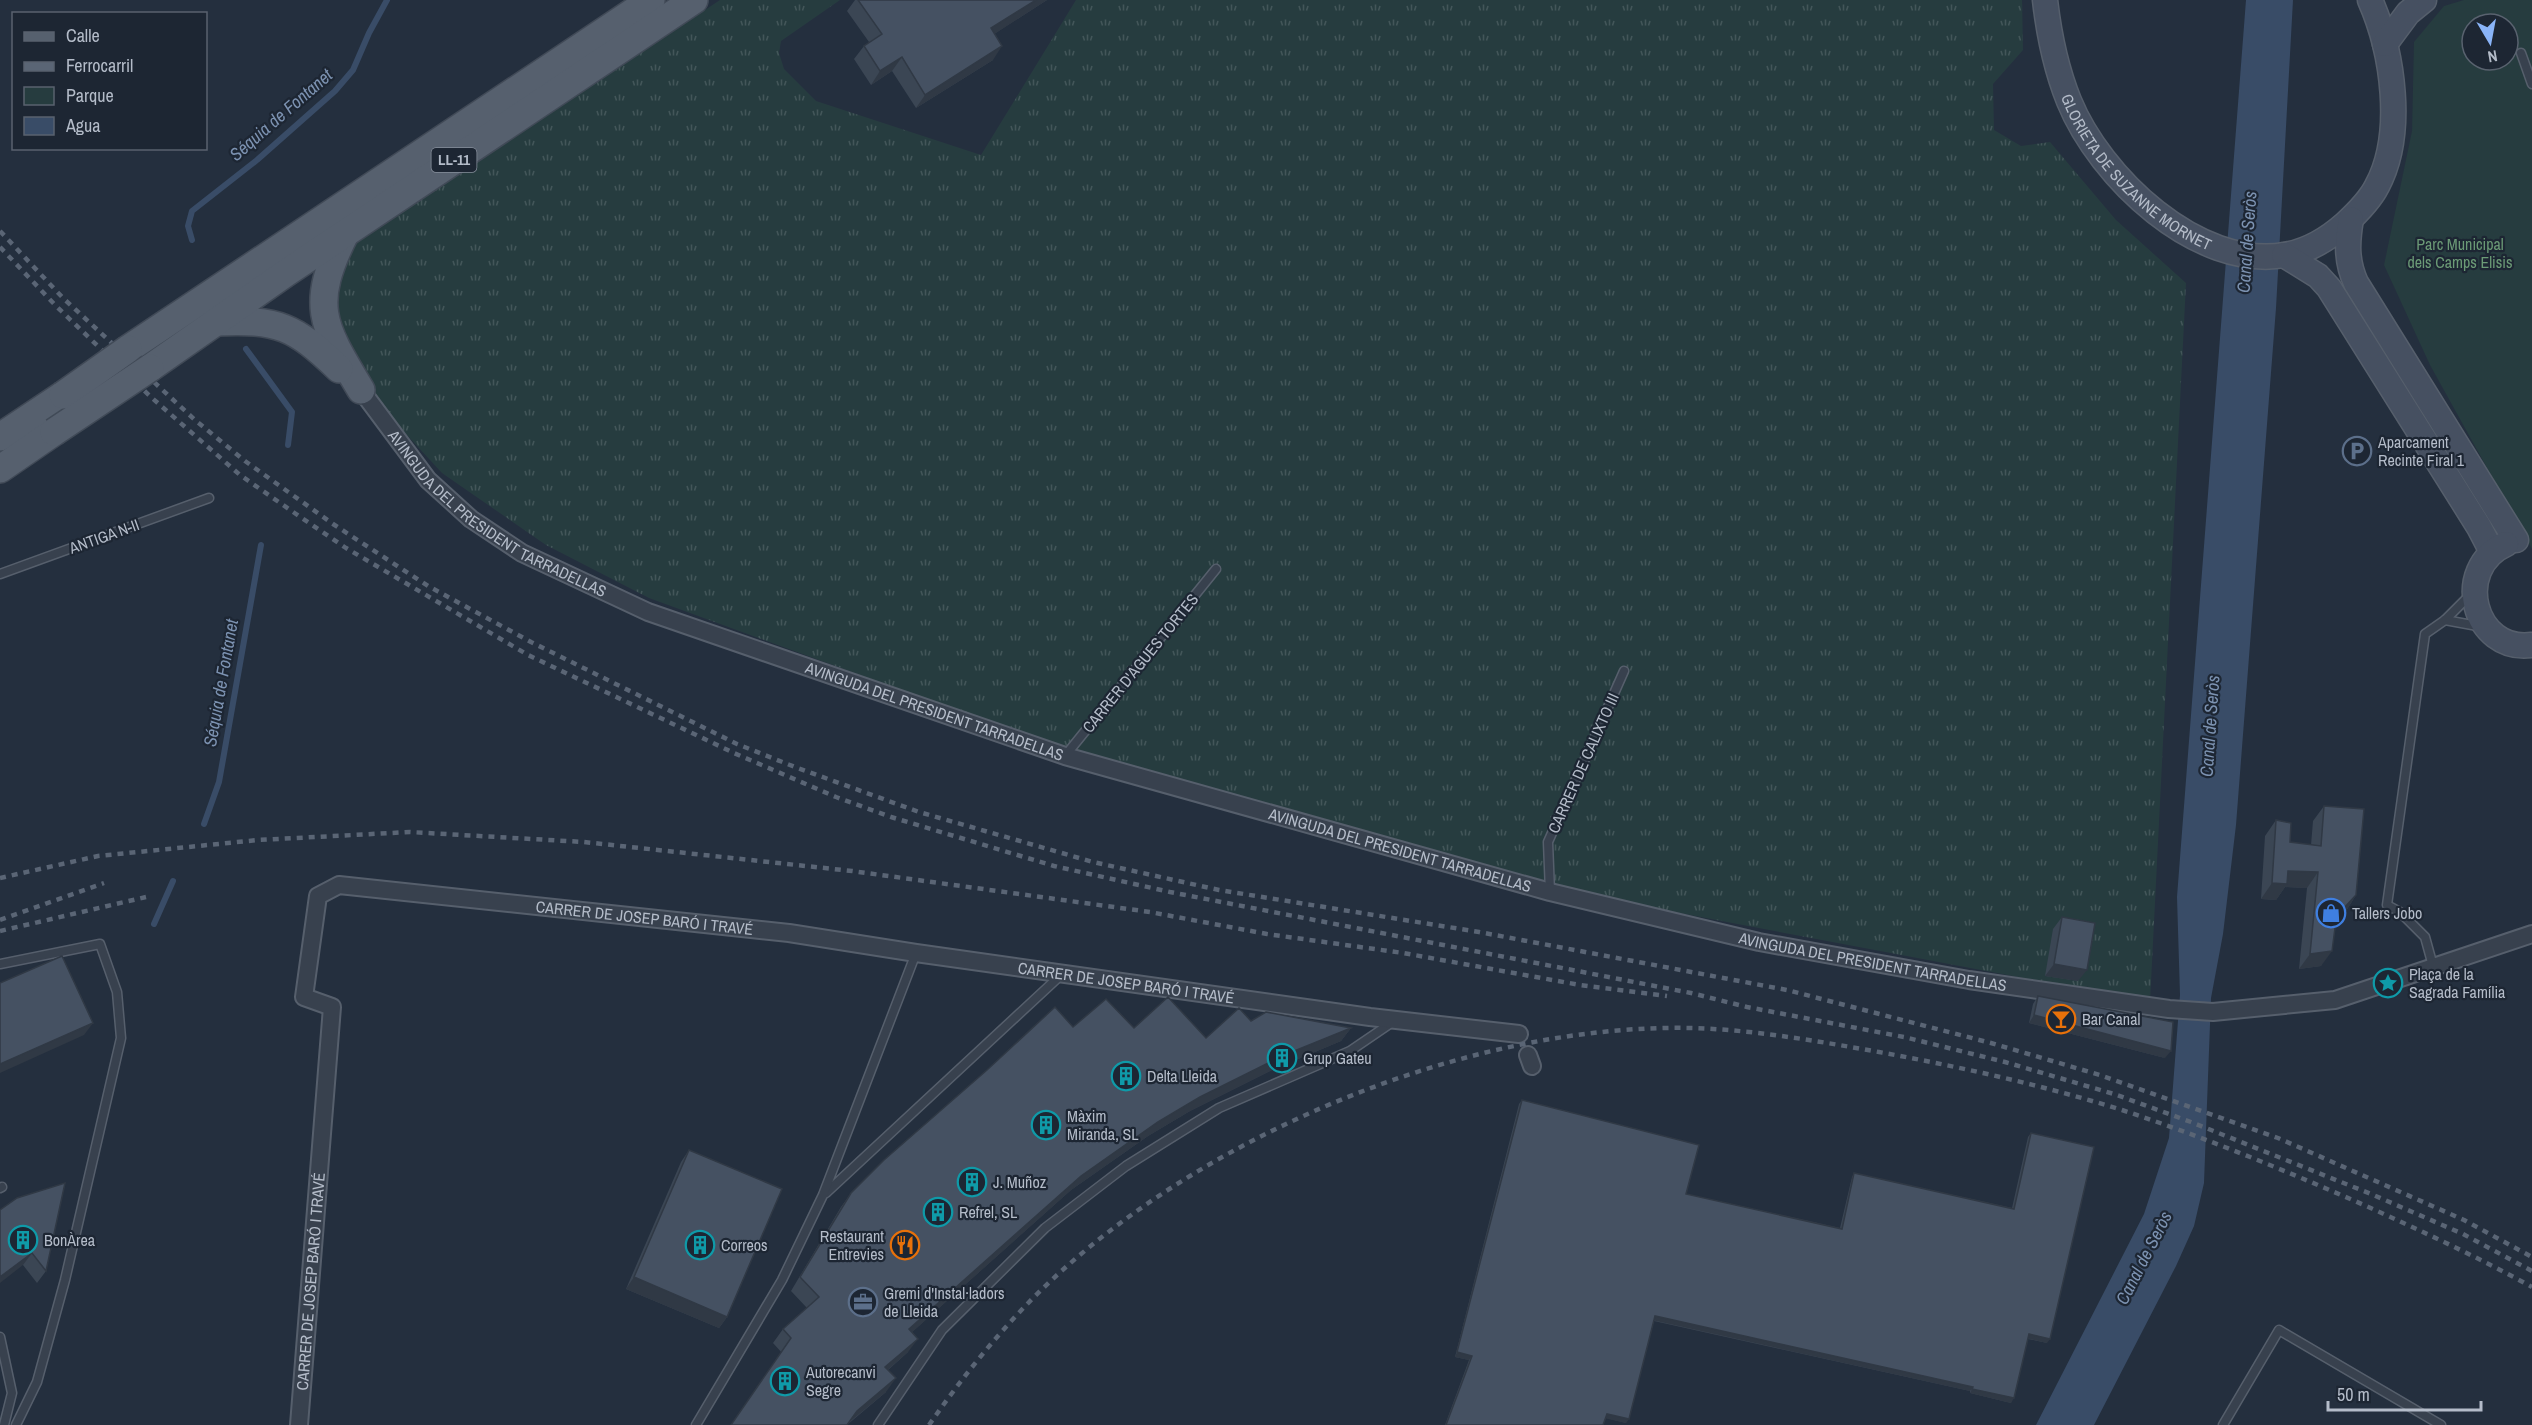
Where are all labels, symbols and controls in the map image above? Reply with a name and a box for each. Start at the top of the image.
legend [12,12,207,150]
north arrow [2460,12,2520,72]
text: Calle [66,23,100,48]
text: N [2486,45,2499,68]
text: Ferrocarril [66,53,133,78]
water label: Séquia de Fontanet [224,62,338,166]
text: Parque [66,83,114,108]
street label: GLORIETA DE SUZANNE MORNET [2056,90,2215,255]
text: Agua [65,113,100,138]
road number: LL-11 [432,148,476,172]
water label: Canal de Seròs [2230,190,2263,294]
park label: Parc Municipal dels Camps Elisis [2408,233,2513,273]
street label: AVINGUDA DEL PRESIDENT TARRADELLAS [383,424,610,602]
place label: Aparcament Recinte Firal 1 [2377,431,2465,471]
parking icon: Aparcament Recinte Firal 1 [2341,435,2373,467]
street label: ANTIGA N-II [65,513,142,559]
street label: CARRER D'AGUES TORTES [1077,589,1203,737]
water label: Séquia de Fontanet [197,616,244,749]
street label: AVINGUDA DEL PRESIDENT TARRADELLAS [802,656,1067,766]
water label: Canal de Seròs [2193,674,2226,778]
street label: CARRER DE CALIXTO III [1542,689,1624,837]
street label: AVINGUDA DEL PRESIDENT TARRADELLAS [1266,802,1534,897]
street label: CARRER DE JOSEP BARÓ I TRAVÉ [535,895,754,940]
shop icon: Tallers Jobo [2315,897,2347,929]
place label: Tallers Jobo [2352,902,2422,924]
street label: AVINGUDA DEL PRESIDENT TARRADELLAS [1736,926,2008,996]
street label: CARRER DE JOSEP BARÓ I TRAVÉ [1016,956,1236,1009]
place label: Plaça de la Sagrada Família [2409,963,2506,1003]
place icon: Plaça de la Sagrada Família [2372,967,2404,999]
bar icon: Bar Canal [2045,1003,2077,1035]
place label: Bar Canal [2082,1008,2140,1030]
building icon: Grup Gateu [1266,1042,1298,1074]
place label: Grup Gateu [1303,1047,1372,1069]
building icon: Delta Lleida [1110,1060,1142,1092]
place label: Delta Lleida [1147,1065,1218,1087]
place label: Màxim Miranda, SL [1067,1105,1139,1145]
building icon: Màxim Miranda, SL [1030,1109,1062,1141]
building icon: J. Muñoz [956,1166,988,1198]
place label: J. Muñoz [993,1171,1047,1193]
street label: CARRER DE JOSEP BARÓ I TRAVÉ [291,1172,330,1391]
building icon: Refrel, SL [922,1196,954,1228]
place label: Refrel, SL [959,1201,1018,1223]
water label: Canal de Seròs [2109,1207,2178,1309]
building icon: BonÀrea [7,1224,39,1256]
place label: Restaurant Entrevies [820,1225,884,1265]
place label: BonÀrea [44,1229,96,1251]
building icon: Correos [684,1229,716,1261]
restaurant icon: Restaurant Entrevies [889,1229,921,1261]
place label: Correos [721,1234,768,1256]
place label: Gremi d'Instal·ladors de Lleida [884,1282,1005,1322]
office icon: Gremi d'Instal·ladors de Lleida [847,1286,879,1318]
place label: Autorecanvi Segre [805,1361,876,1401]
building icon: Autorecanvi Segre [769,1365,801,1397]
scale bar [2328,1374,2481,1412]
text: 50 m [2337,1382,2370,1407]

